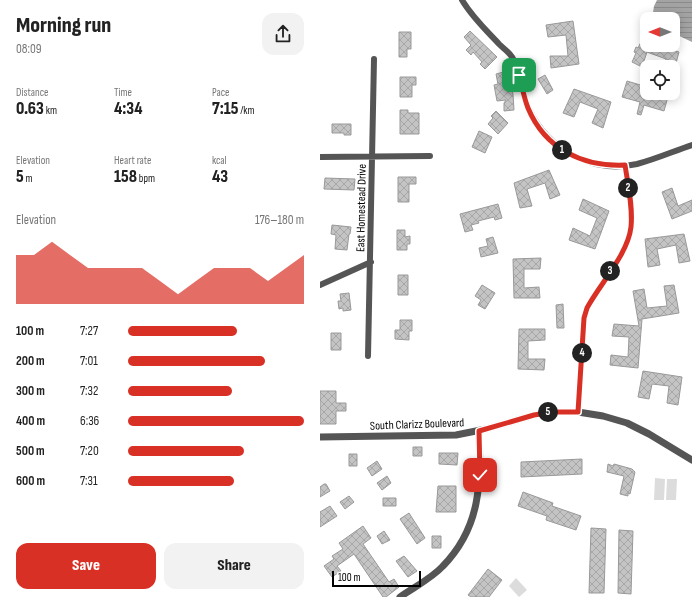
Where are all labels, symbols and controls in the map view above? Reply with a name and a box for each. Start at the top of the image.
text: Morning run [16,12,111,39]
north arrow [640,12,680,52]
map controls [640,12,680,100]
button: share [262,13,304,55]
text: 08:09 [16,41,42,57]
pin [502,58,536,92]
button: locate [640,60,680,100]
icon: arrive [508,64,530,86]
text: Distance [16,86,48,99]
text: Time [114,86,132,99]
text: Pace [212,86,230,99]
text: 0.63 [16,99,44,119]
text: 4:34 [114,99,142,119]
text: 7:15 [212,99,238,119]
text: km [44,104,57,117]
text: /km [238,104,255,117]
pin: 1 [552,140,572,160]
text: 1 [560,143,564,156]
text: Elevation [16,154,50,167]
text: Heart rate [114,154,152,167]
text: kcal [212,154,227,167]
street label: East Homestead Drive [353,164,370,252]
text: 5 [16,167,24,187]
text: 158 [114,167,137,187]
text: 43 [212,167,228,187]
text: m [24,172,33,185]
text: bpm [137,172,155,185]
pin: 2 [618,178,638,198]
text: 2 [626,181,630,194]
text: Elevation [16,212,56,228]
text: 176–180 m [255,212,304,228]
pin: 3 [600,261,620,281]
text: 3 [608,264,612,277]
text: 100 m [16,323,44,339]
text: 7:27 [80,323,98,339]
pin: 4 [572,343,592,363]
text: 4 [579,346,585,359]
text: 200 m [16,353,45,369]
text: 7:01 [80,353,98,369]
text: 300 m [16,383,45,399]
text: 7:32 [80,383,98,399]
pin: 5 [538,402,558,422]
text: 5 [546,405,550,418]
text: 400 m [16,413,45,429]
text: 6:36 [80,413,99,429]
street label: South Clarizz Boulevard [370,415,464,434]
text: 500 m [16,443,45,459]
text: 7:20 [80,443,99,459]
pin [463,458,497,492]
icon: check [469,464,491,486]
text: 600 m [16,473,45,489]
text: 7:31 [80,473,98,489]
button: Save [16,543,156,589]
button: Share [164,543,304,589]
scale bar [332,569,421,588]
text: 100 m [338,571,360,584]

